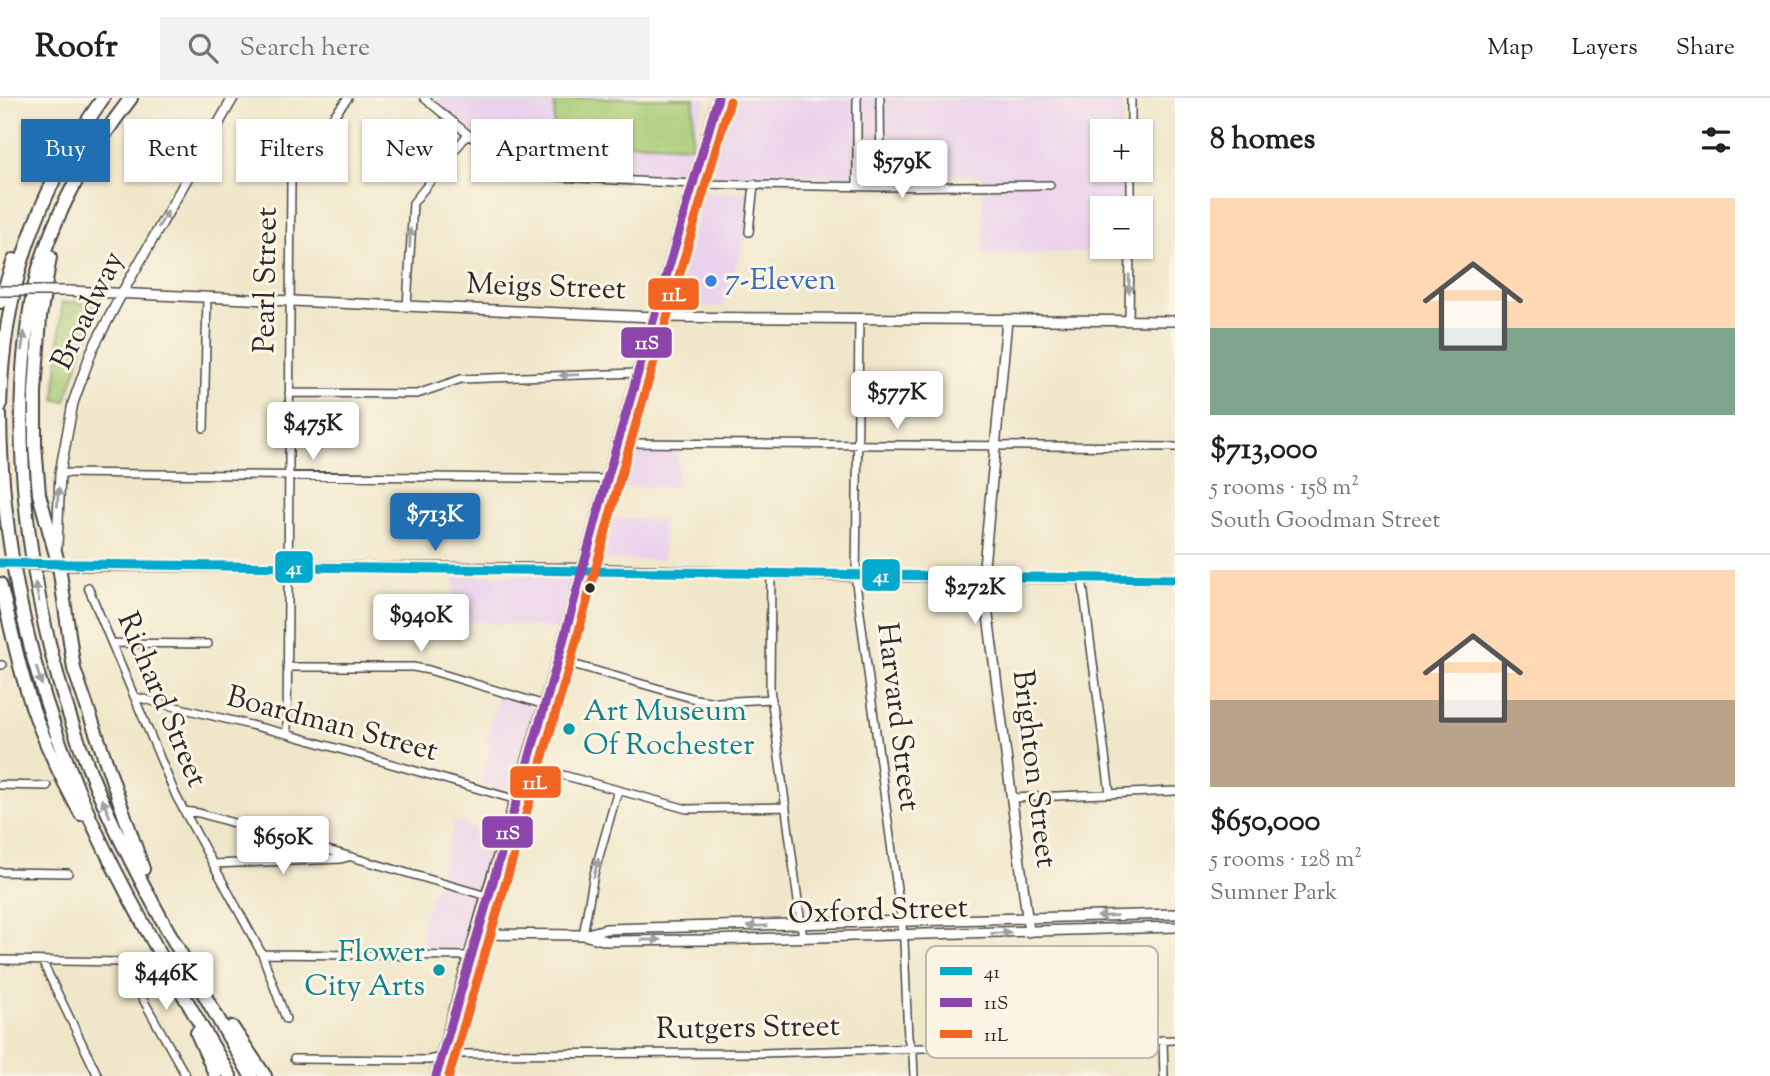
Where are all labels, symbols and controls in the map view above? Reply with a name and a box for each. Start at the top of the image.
search box [160,17,650,80]
text: Roofr [35,24,118,72]
icon: search [184,29,222,67]
text: Search here [240,30,370,67]
text: Map [1487,31,1533,65]
text: Layers [1571,31,1638,65]
text: Share [1676,31,1735,65]
chip: Buy [21,119,110,182]
chip: Rent [124,119,222,182]
chip: Filters [236,119,348,182]
chip: New [362,119,457,182]
chip: Apartment [471,119,633,182]
map controls [1090,119,1153,259]
button: + [1090,119,1153,182]
text: 8 homes [1210,119,1315,162]
icon: filters [1697,121,1735,159]
pin: $579K [853,140,951,200]
text: $579K [872,146,932,179]
button: − [1090,196,1153,259]
street label: Pearl Street [244,206,290,354]
one-way arrow [157,210,169,229]
one-way arrow [405,227,416,249]
icon: home [1410,243,1536,369]
street label: Broadway [42,244,136,378]
place label: 7-Eleven [725,260,836,303]
street label: Meigs Street [465,264,627,312]
marker: 7-Eleven [703,273,719,289]
one-way arrow [1124,273,1135,295]
line badge: 11L [647,277,700,311]
text: 11L [662,283,687,310]
line badge: 11S [620,326,673,359]
one-way arrow [18,330,29,352]
text: 11S [635,331,659,358]
one-way arrow [558,370,580,381]
pin: $577K [848,372,946,431]
text: $577K [867,377,927,410]
pin: $475K [264,402,362,462]
text: $475K [283,408,343,441]
text: $713,000 [1210,429,1318,472]
text: 5 rooms · 158 m² [1210,472,1359,505]
one-way arrow [53,486,64,508]
pin: $713K [386,494,484,553]
text: $713K [406,499,464,532]
text: South Goodman Street [1210,505,1440,538]
line badge: 41 [274,550,314,584]
text: 41 [285,556,303,583]
line badge: 41 [861,558,901,592]
text: 41 [872,564,890,591]
pin: $272K [926,566,1024,626]
text: $272K [944,572,1006,605]
one-way arrow [31,581,42,603]
unlabelled marker [583,581,597,595]
pin: $940K [372,594,470,654]
text: $940K [389,600,453,633]
street label: Richard Street [105,606,217,794]
icon: home [1410,615,1536,741]
street label: Harvard Street [864,620,930,814]
one-way arrow [34,666,44,687]
street label: Brighton Street [1000,668,1066,870]
street label: Boardman Street [222,676,442,774]
place label: Art Museum Of Rochester [583,691,754,768]
marker: Art Museum Of Rochester [561,721,577,737]
line badge: 11L [509,765,562,799]
text: 11L [523,771,548,798]
one-way arrow [100,798,112,818]
text: $650,000 [1210,801,1320,844]
line badge: 11S [481,815,534,849]
pin: $650K [234,816,332,876]
text: 11S [496,821,520,848]
text: $650K [253,822,313,855]
text: 5 rooms · 128 m² [1210,844,1362,877]
one-way arrow [591,856,602,878]
text: Sumner Park [1210,877,1338,910]
street label: Oxford Street [787,887,969,937]
one-way arrow [1096,910,1118,921]
one-way arrow [746,920,768,931]
one-way arrow [990,927,1012,938]
place label: Flower City Arts [304,932,425,1009]
one-way arrow [640,934,662,946]
legend [926,946,1158,1058]
pin: $446K [117,953,215,1012]
text: $446K [134,958,198,991]
text: 41 [984,960,1001,987]
marker: Flower City Arts [431,962,447,978]
text: 11S [984,991,1008,1018]
street label: Rutgers Street [656,1006,840,1052]
text: 11L [984,1023,1009,1050]

